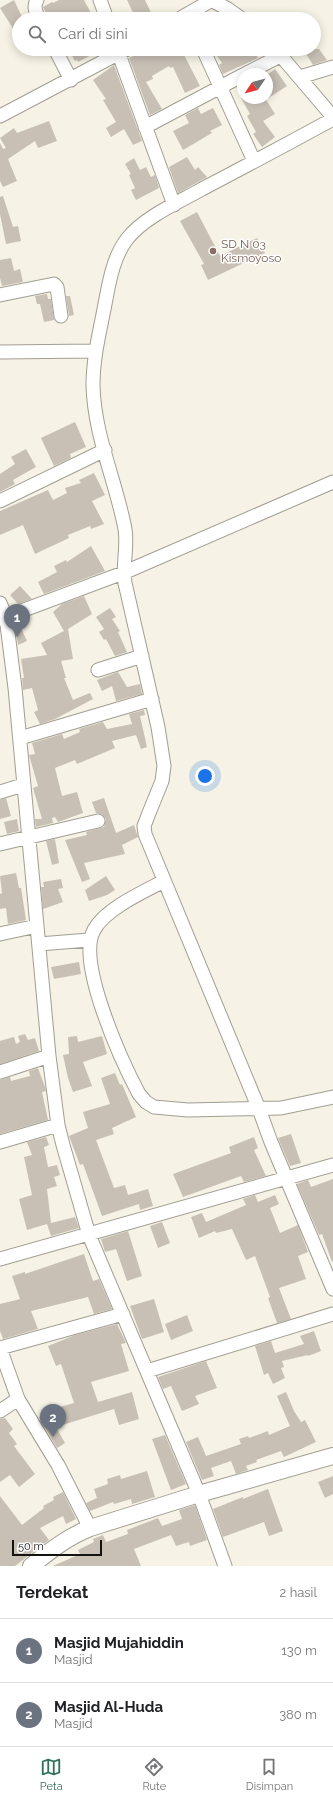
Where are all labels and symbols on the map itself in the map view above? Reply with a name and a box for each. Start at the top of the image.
north arrow [237,68,273,104]
place label: SD N 03 Kismoyoso [221,237,281,265]
marker: SD N 03 Kismoyoso [208,246,218,256]
pin: 1 [4,604,30,637]
your location [195,766,215,786]
pin: 2 [40,1404,66,1437]
scale bar [12,1538,102,1557]

